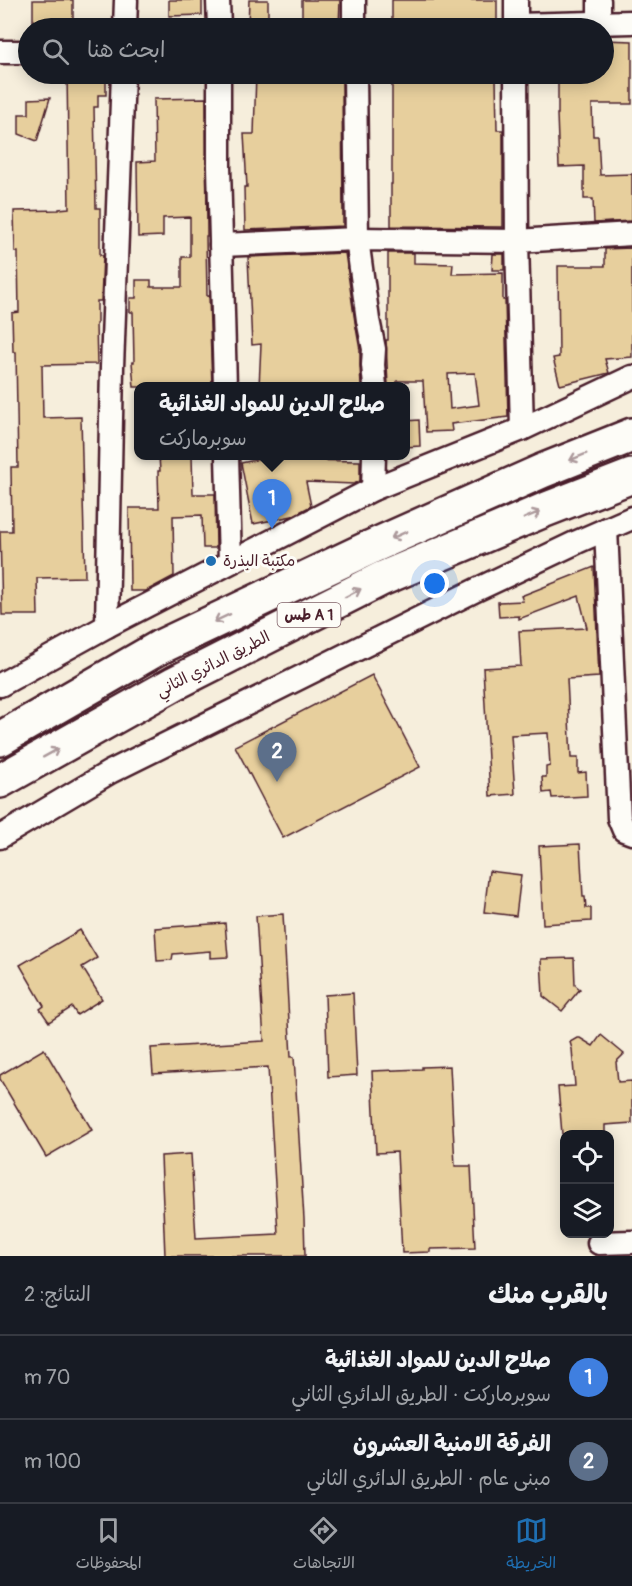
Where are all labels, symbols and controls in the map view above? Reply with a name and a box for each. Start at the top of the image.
search box [18,18,614,84]
icon: search [39,35,72,68]
text: ابحث هنا [87,36,165,64]
popup [134,382,410,460]
text: صلاح الدين للمواد الغذائية [159,390,385,418]
text: سوبرماركت [159,426,247,451]
one-way arrow [569,452,587,463]
pin: 1 [252,480,292,529]
one-way arrow [522,509,541,520]
one-way arrow [390,530,408,541]
place label: مكتبة البذرة [223,551,295,571]
marker: مكتبة البذرة [204,554,218,568]
your location [420,569,449,598]
one-way arrow [344,586,362,598]
road number: طس A 1 [278,603,340,627]
one-way arrow [214,612,232,624]
street label: الطريق الدائري الثاني [153,627,275,705]
pin: 2 [258,732,296,782]
one-way arrow [42,746,59,758]
map controls [560,1130,614,1238]
button: locate [560,1130,614,1184]
button: layers [560,1184,614,1238]
text: بالقرب منك [488,1279,608,1311]
text: النتائج: 2 [24,1282,91,1307]
text: صلاح الدين للمواد الغذائية [325,1346,551,1374]
text: 70 m [24,1365,70,1390]
text: 1 [585,1365,592,1390]
text: سوبرماركت · الطريق الدائري الثاني [291,1382,551,1407]
text: الفرقة الامنية العشرون [353,1430,551,1458]
text: 100 m [24,1449,81,1474]
text: 2 [583,1449,594,1474]
text: مبنى عام · الطريق الدائري الثاني [306,1466,551,1491]
tab: المحفوظات [76,1514,142,1577]
tab: الاتجاهات [293,1514,355,1577]
tab: الخريطة [506,1514,556,1577]

